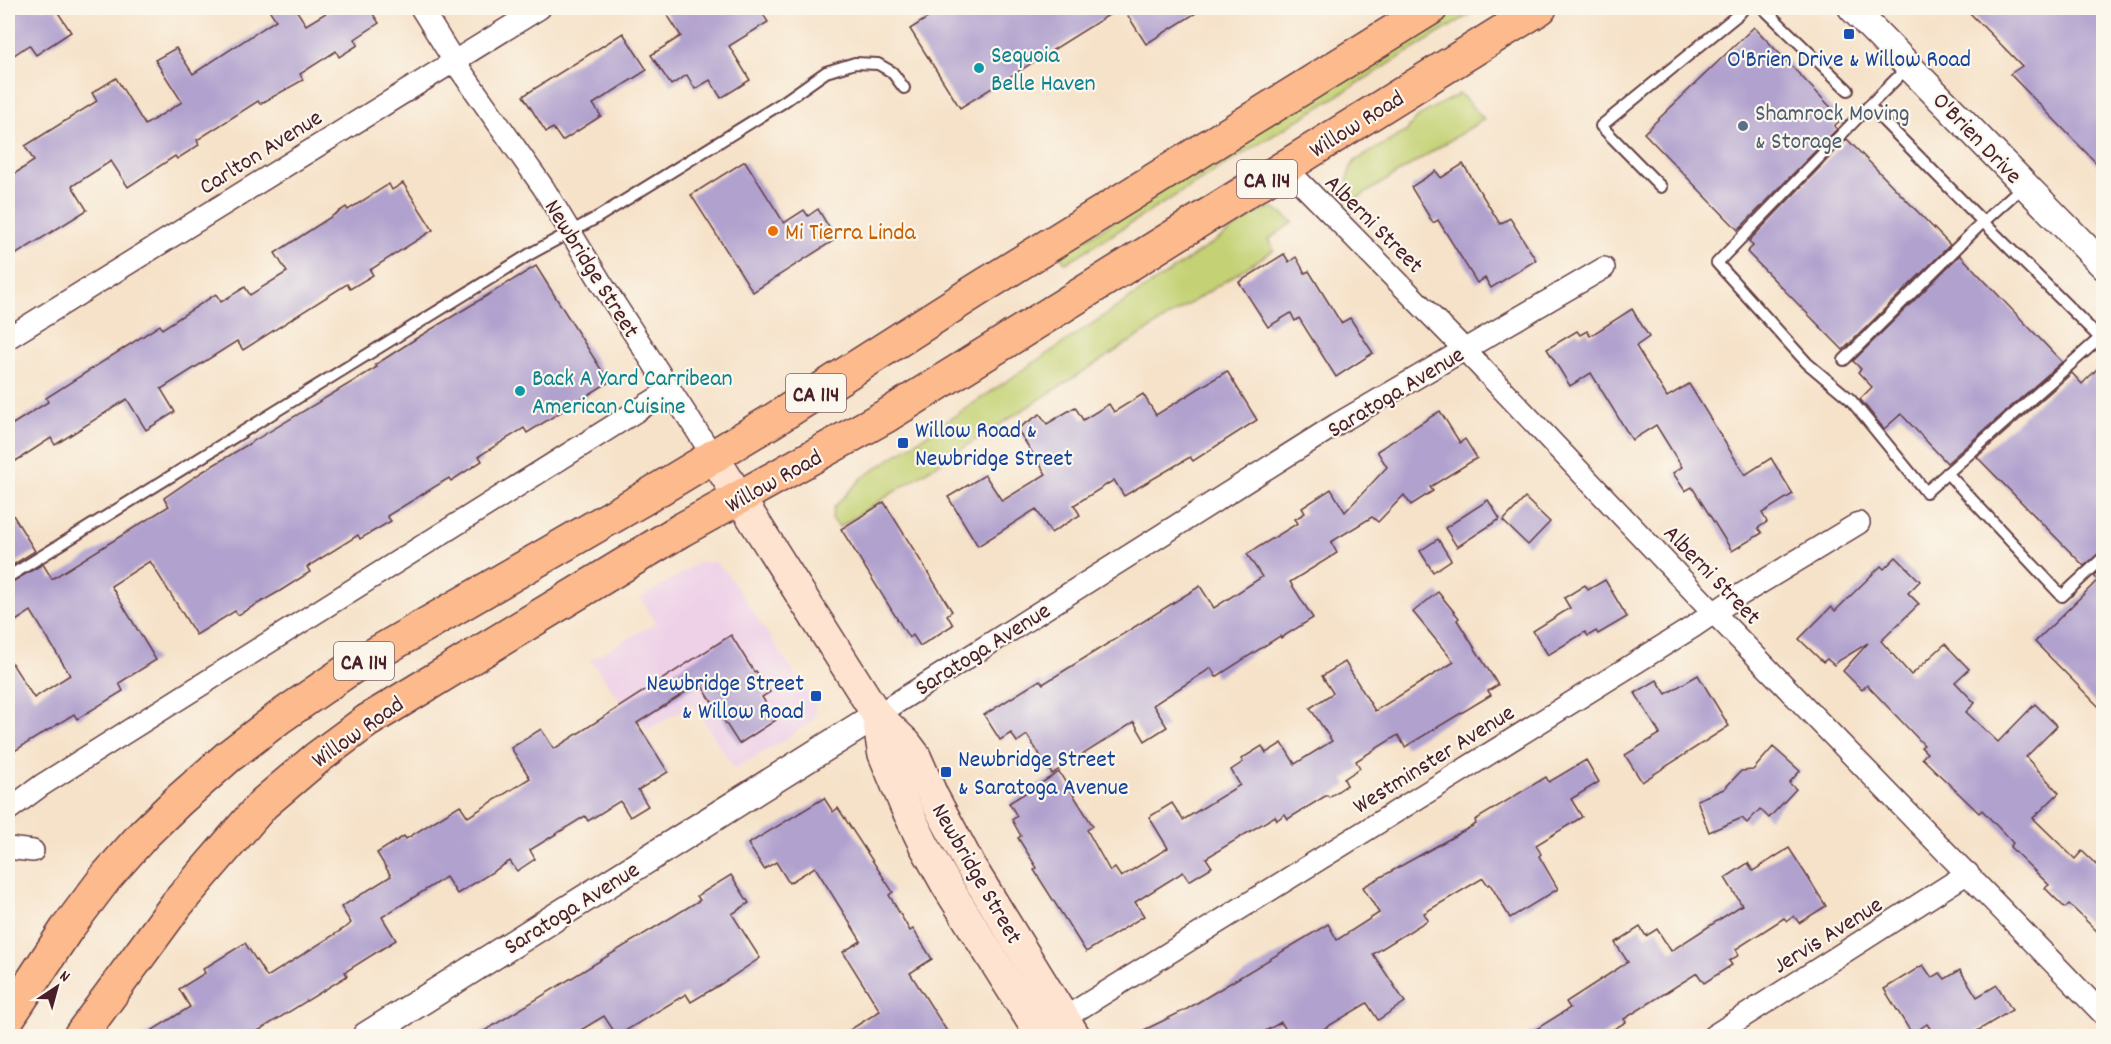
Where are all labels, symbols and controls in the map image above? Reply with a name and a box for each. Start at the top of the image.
marker: O'Brien Drive & Willow Road [1842,27,1856,41]
place label: Sequoia Belle Haven [991,40,1096,102]
place label: O'Brien Drive & Willow Road [1727,44,1971,78]
marker: Sequoia Belle Haven [972,61,986,75]
street label: Willow Road [1304,83,1412,168]
street label: O'Brien Drive [1923,85,2029,193]
place label: Shamrock Moving & Storage [1755,98,1910,160]
street label: Carlton Avenue [193,102,330,205]
marker: Shamrock Moving & Storage [1736,119,1750,133]
road number: CA 114 [1237,160,1297,198]
street label: Alberni Street [1316,168,1430,282]
street label: Newbridge Street [534,194,647,346]
place label: Mi Tierra Linda [785,217,917,251]
marker: Mi Tierra Linda [766,224,780,238]
street label: Saratoga Avenue [1322,339,1472,448]
place label: Back A Yard Carribean American Cuisine [532,363,733,425]
road number: CA 114 [786,374,846,412]
marker: Back A Yard Carribean American Cuisine [513,384,527,398]
place label: Willow Road & Newbridge Street [915,415,1073,477]
marker: Willow Road & Newbridge Street [896,436,910,450]
street label: Willow Road [720,442,829,523]
street label: Alberni Street [1654,518,1768,634]
street label: Saratoga Avenue [909,595,1058,706]
road number: CA 114 [334,642,394,680]
place label: Newbridge Street & Willow Road [646,668,804,730]
street label: Willow Road [306,689,412,778]
marker: Newbridge Street & Willow Road [809,689,823,703]
street label: Westminster Avenue [1347,697,1522,824]
place label: Newbridge Street & Saratoga Avenue [958,744,1129,806]
marker: Newbridge Street & Saratoga Avenue [939,765,953,779]
street label: Newbridge Street [921,798,1030,951]
street label: Saratoga Avenue [498,854,647,965]
street label: Jervis Avenue [1767,889,1890,984]
north arrow [27,957,87,1017]
text: N [54,965,74,989]

